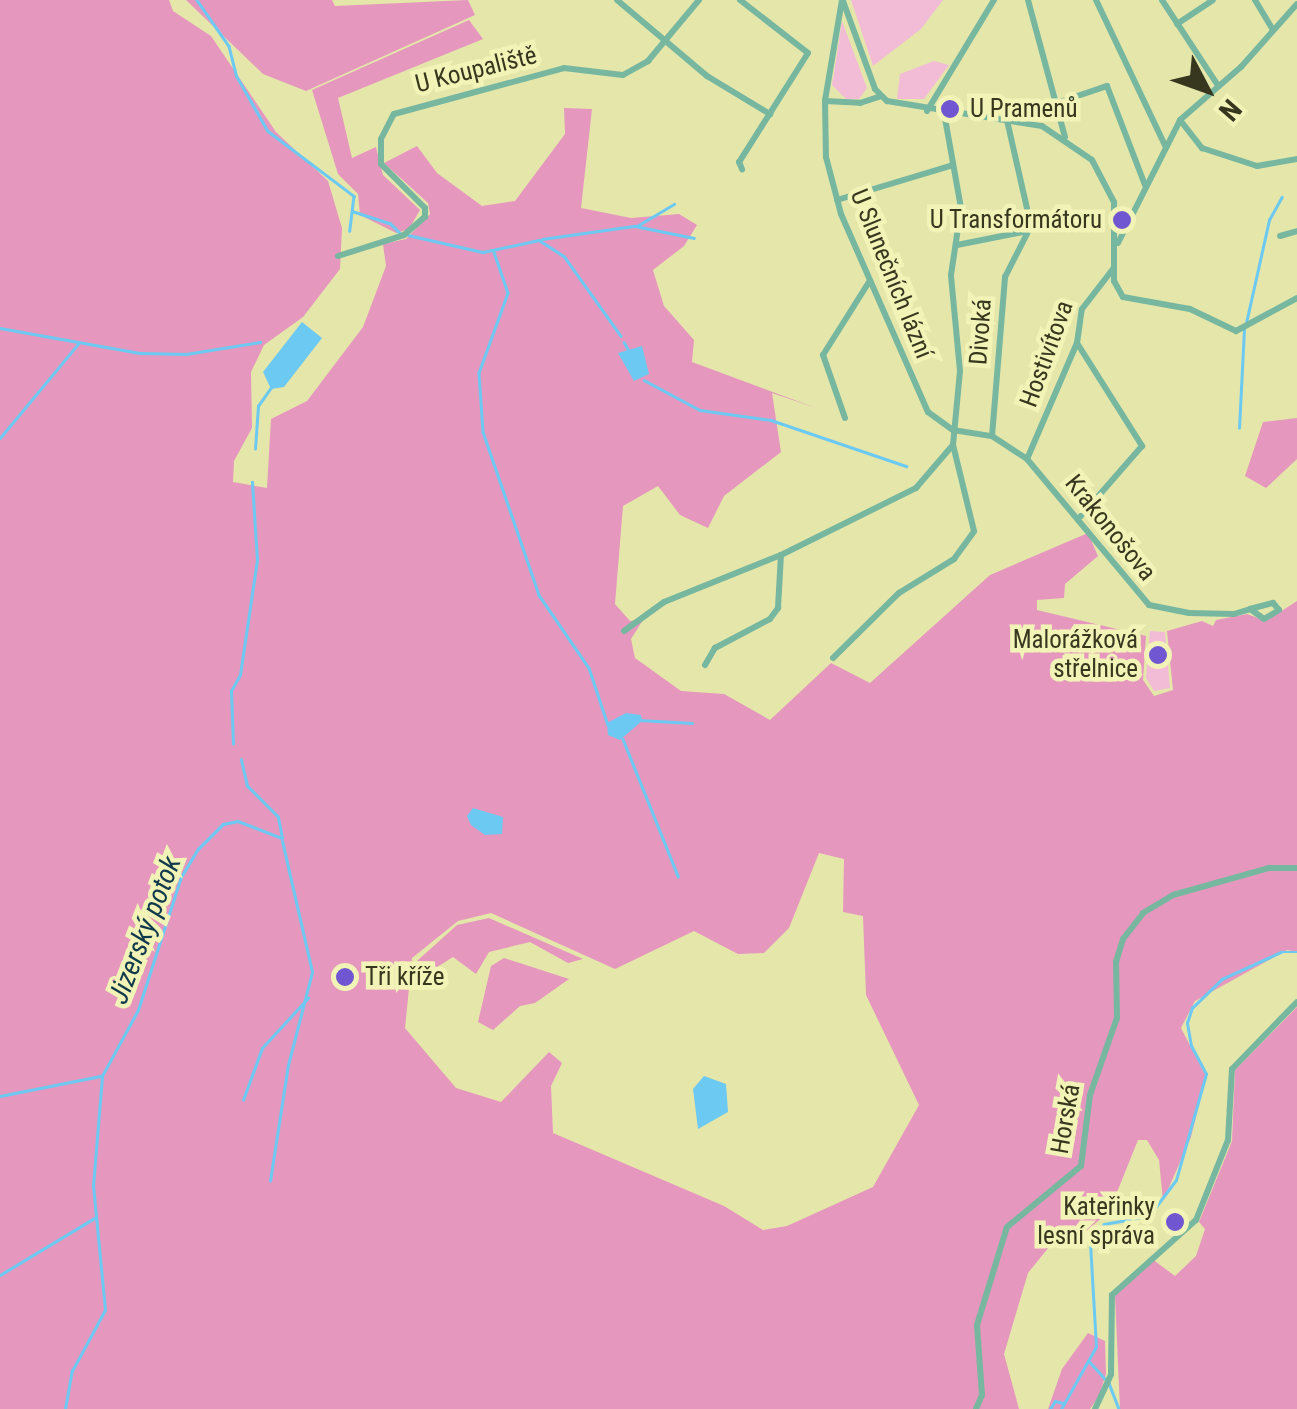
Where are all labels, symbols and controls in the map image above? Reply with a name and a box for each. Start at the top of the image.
street label: U Koupaliště [412,40,540,100]
north arrow [1157,40,1257,140]
text: N [1212,93,1248,127]
place label: U Pramenů [970,94,1077,124]
marker: U Pramenů [939,98,961,120]
street label: U Slunečních lázní [843,185,939,363]
place label: U Transformátoru [929,205,1102,235]
marker: U Transformátoru [1111,209,1133,231]
street label: Hostivítova [1014,297,1080,411]
street label: Divoká [964,298,998,366]
street label: Krakonošova [1058,469,1162,587]
place label: Malorážková střelnice [1013,626,1138,685]
marker: Malorážková střelnice [1147,644,1169,666]
water label: Jizerský potok [102,852,188,1008]
place label: Tři kříže [365,962,444,992]
marker: Tři kříže [334,966,356,988]
street label: Horská [1045,1082,1087,1156]
place label: Kateřinky lesní správa [1037,1193,1155,1252]
marker: Kateřinky lesní správa [1164,1211,1186,1233]

